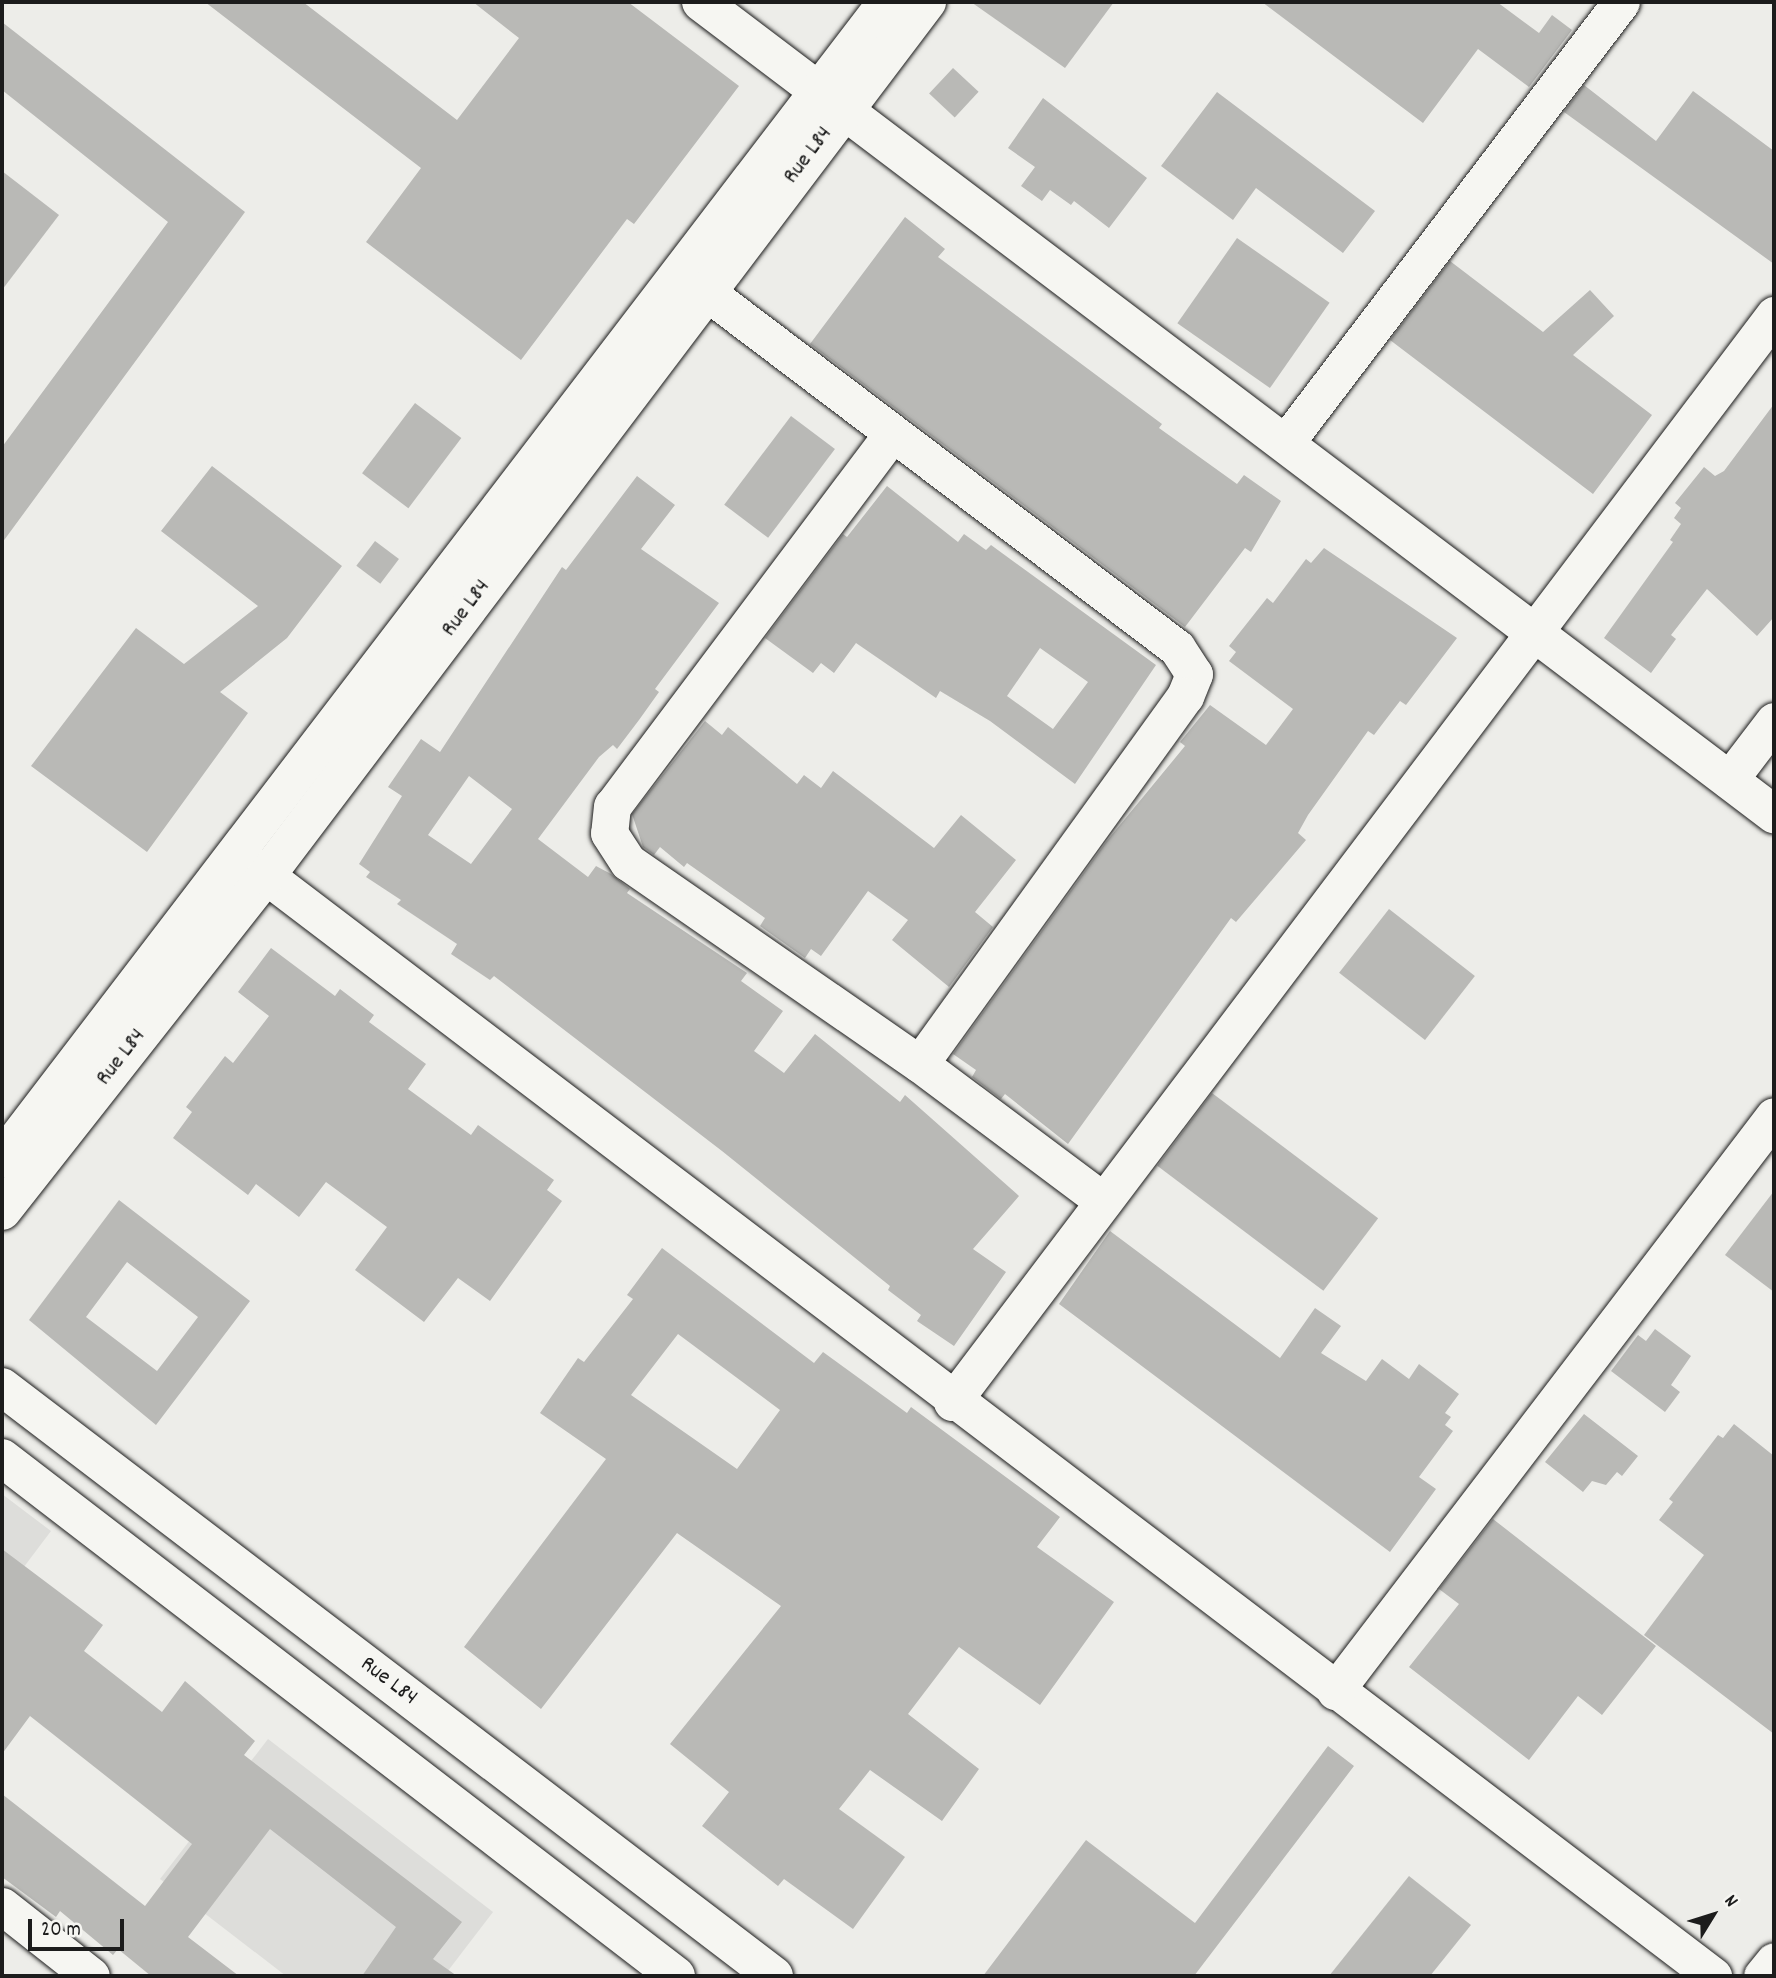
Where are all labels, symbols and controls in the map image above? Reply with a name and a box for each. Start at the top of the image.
street label: Rue L84 [779,122,839,190]
street label: Rue L84 [437,575,497,643]
street label: Rue L84 [91,1024,153,1092]
street label: Rue L84 [354,1652,422,1712]
north arrow [1678,1880,1748,1950]
text: N [1716,1890,1743,1914]
scale bar [32,1904,128,1948]
text: 20 m [41,1916,81,1946]

